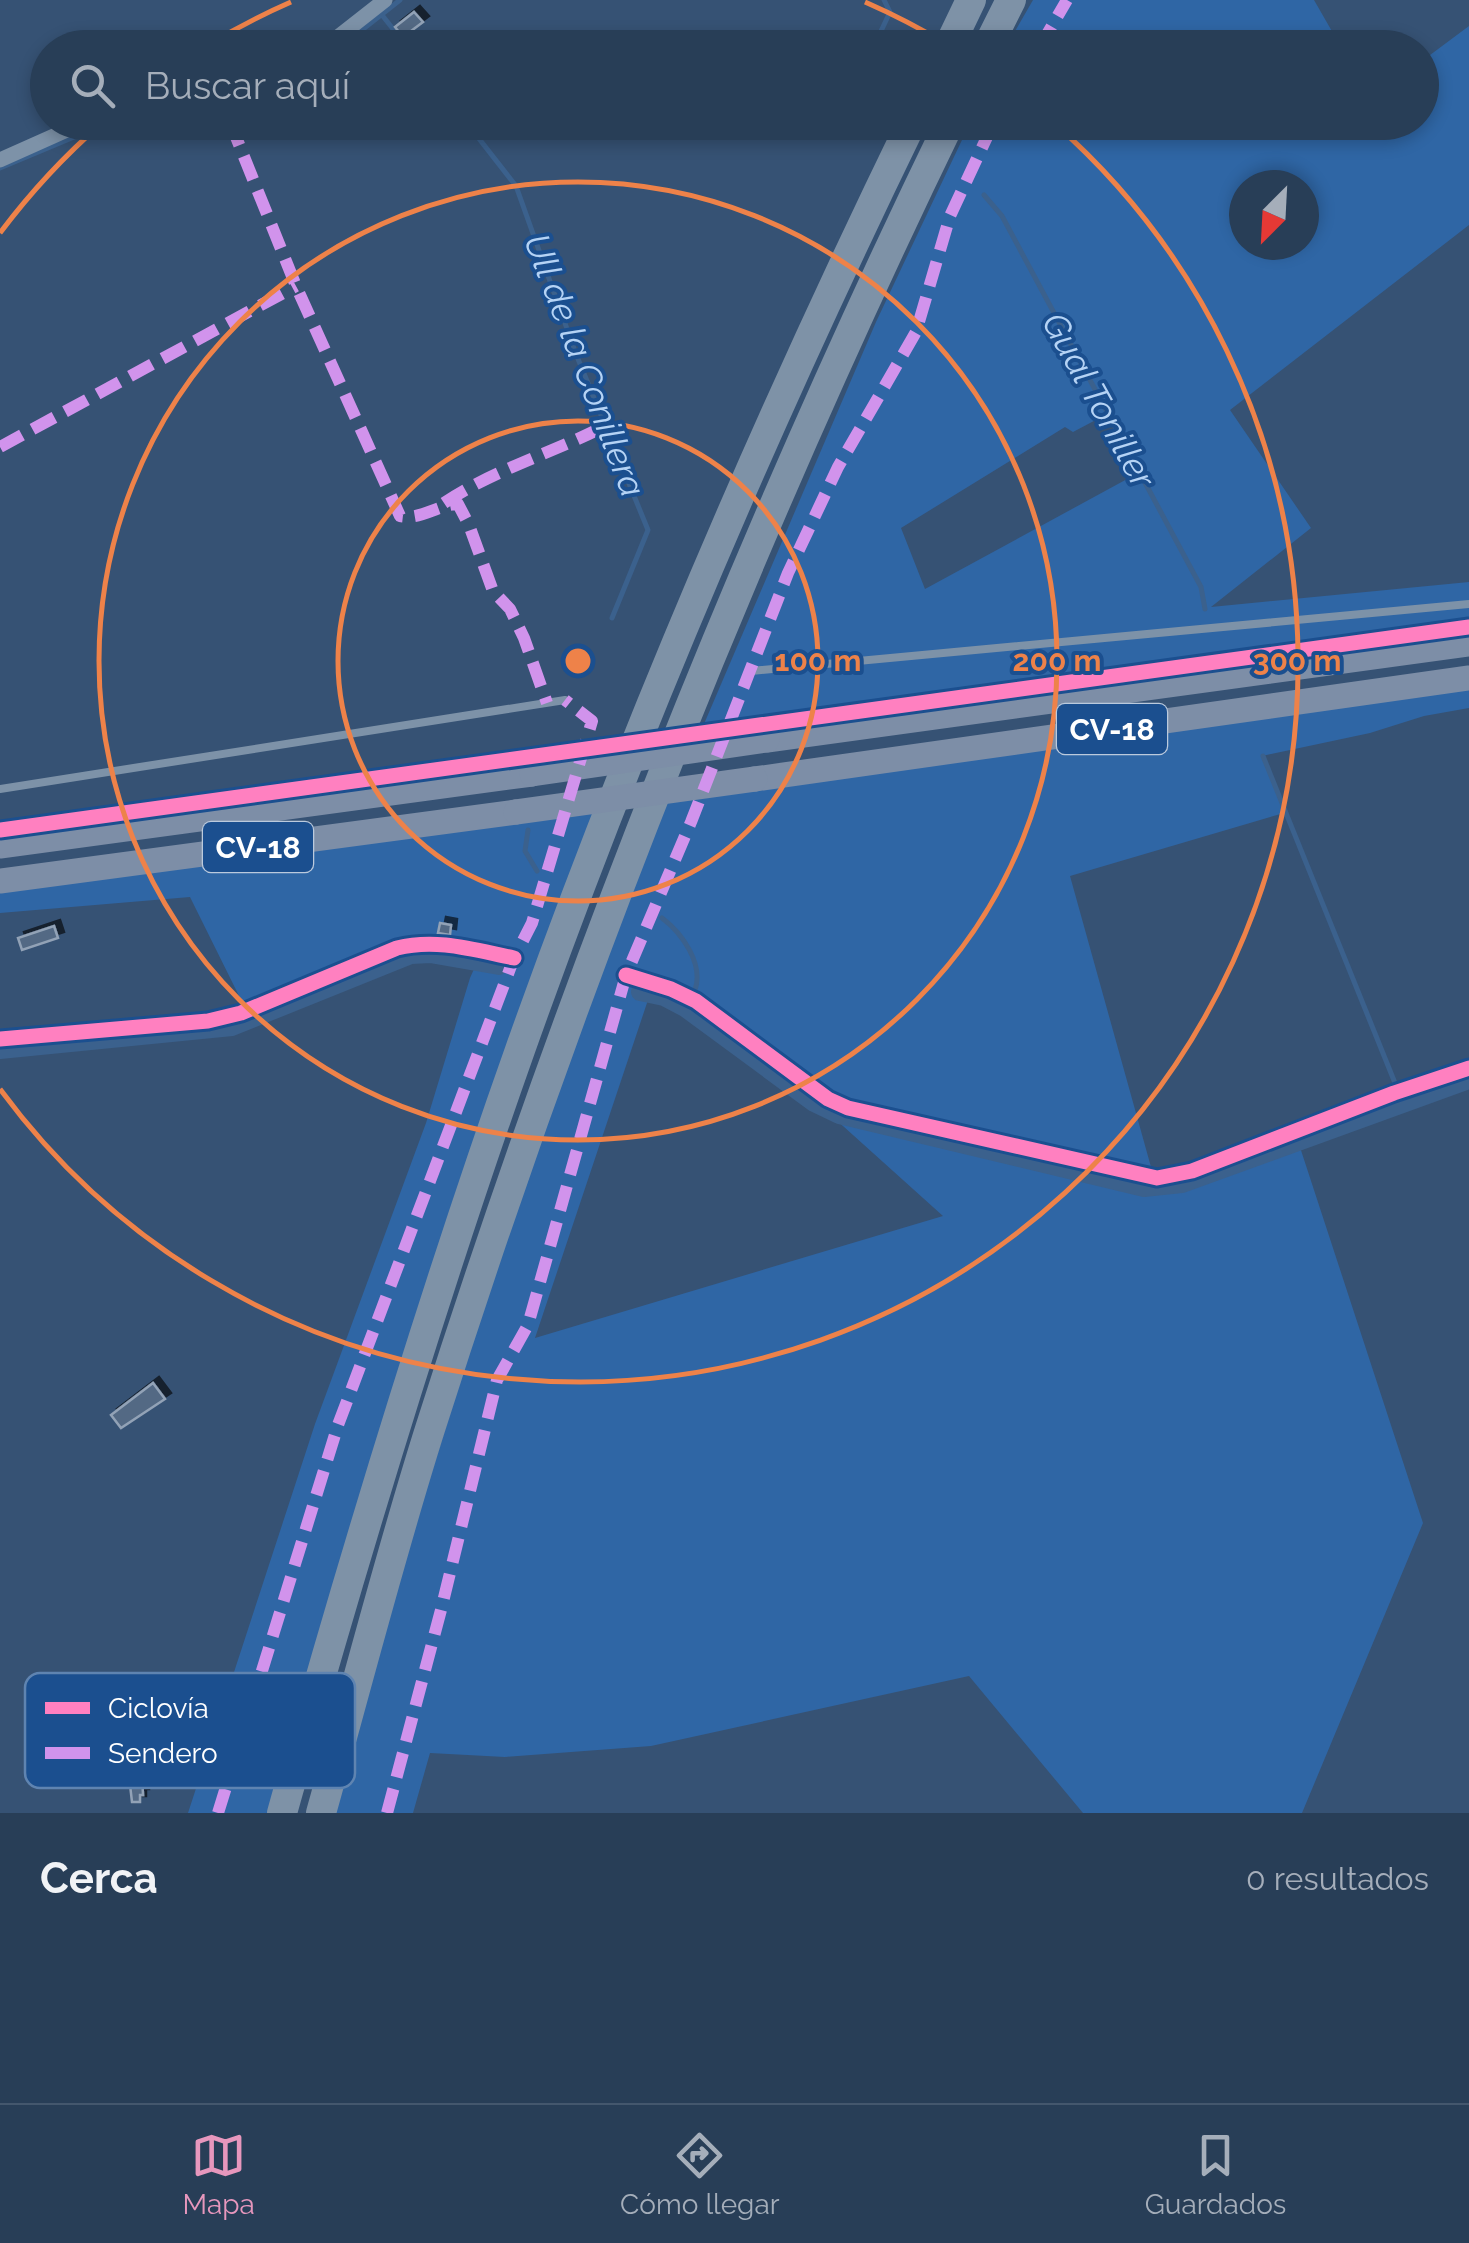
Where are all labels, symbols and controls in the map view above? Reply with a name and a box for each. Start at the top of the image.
search box [30,30,1439,140]
icon: search [65,58,120,113]
text: Buscar aquí [145,63,350,108]
north arrow [1229,170,1319,260]
water label: Ull de la Conillera [516,228,654,502]
water label: Gual Toniller [1034,305,1164,496]
centre of rings [560,643,596,679]
text: 100 m [775,643,861,678]
text: 200 m [1013,643,1101,678]
text: 300 m [1253,643,1341,678]
road number: CV-18 [1057,704,1167,754]
road number: CV-18 [203,822,313,872]
legend [25,1673,355,1788]
text: Ciclovía [108,1692,209,1725]
text: Sendero [108,1737,218,1770]
text: Cerca [40,1854,158,1903]
text: 0 resultados [1246,1860,1429,1897]
tab: Mapa [183,2128,255,2221]
tab: Cómo llegar [620,2128,780,2221]
tab: Guardados [1145,2128,1286,2221]

